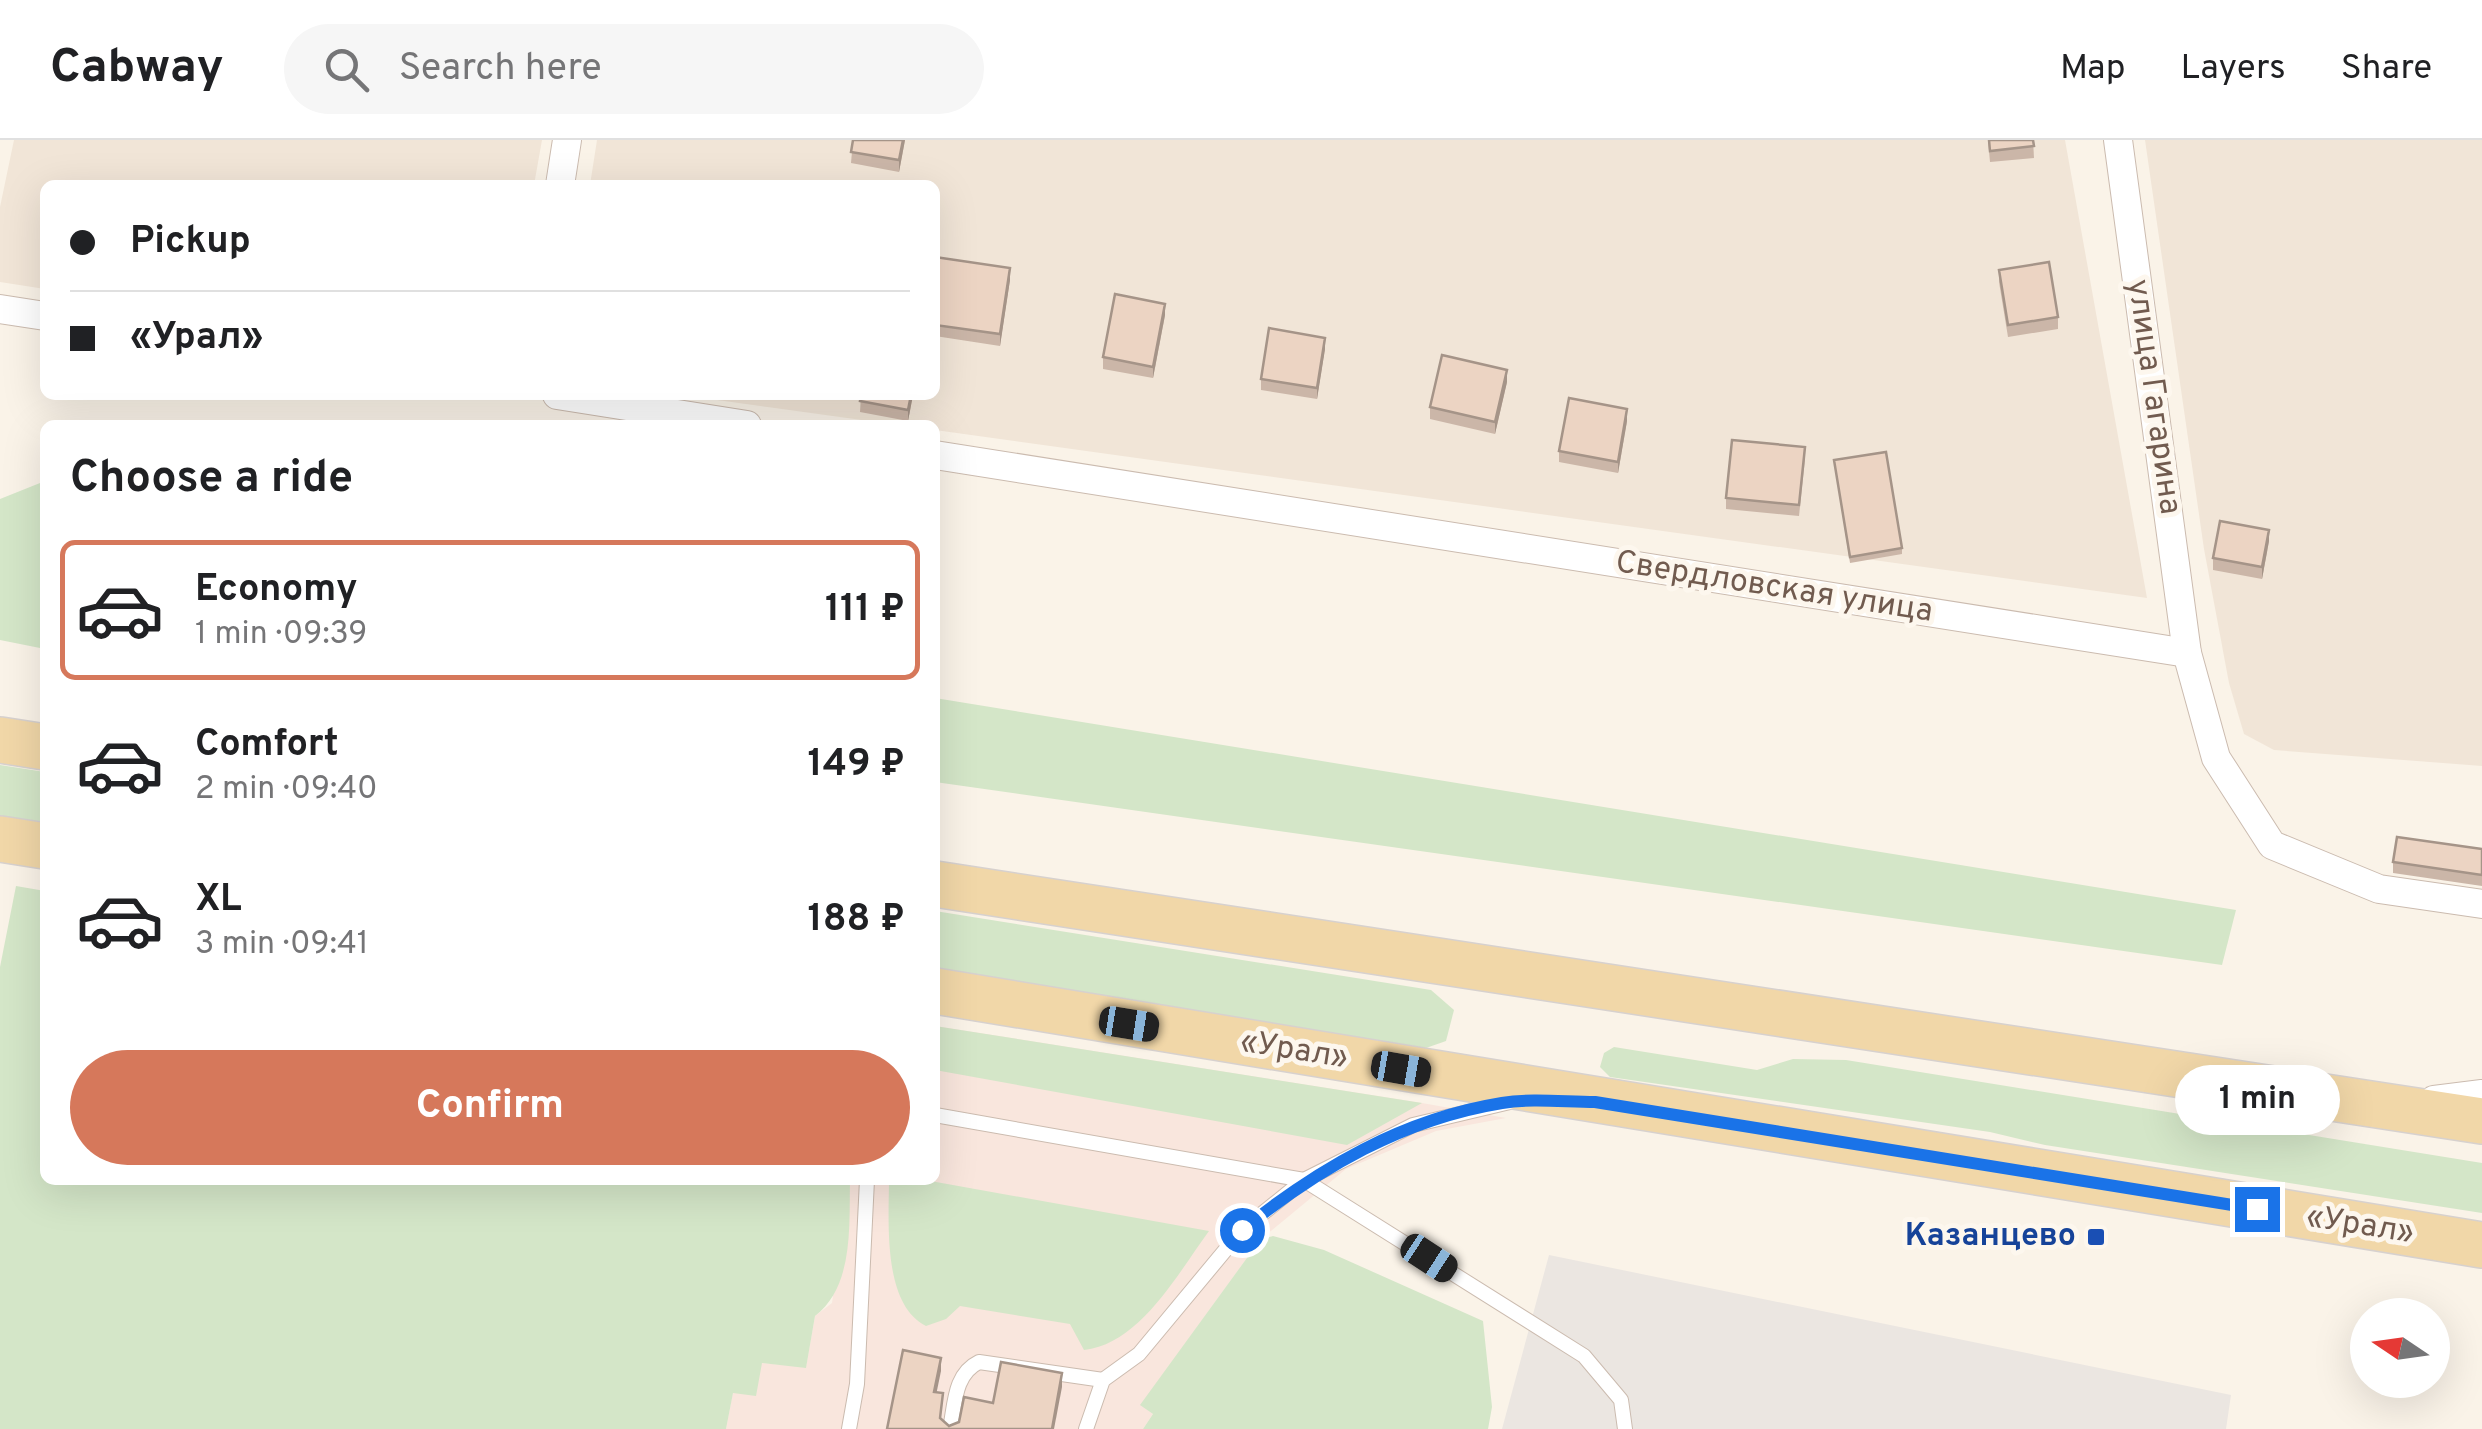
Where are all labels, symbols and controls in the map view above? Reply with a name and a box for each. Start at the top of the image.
search box [284,24,984,114]
text: Cabway [50,39,224,99]
icon: search [319,42,374,97]
text: Search here [399,45,602,94]
text: Map [2060,47,2126,91]
text: Layers [2181,47,2286,91]
text: Share [2341,47,2432,91]
text: Pickup [130,218,251,267]
street label: улица Гагарина [2117,277,2189,517]
text: «Урал» [130,314,263,363]
text: Choose a ride [70,451,353,508]
street label: Свердловская улица [1613,543,1935,633]
icon: car [75,565,165,655]
text: Economy [195,566,357,615]
text: 111 ₽ [825,586,905,635]
text: 1 min · 09:39 [195,615,367,655]
icon: car [75,720,165,810]
text: Comfort [195,721,339,770]
text: 149 ₽ [807,741,905,790]
text: 2 min · 09:40 [195,770,378,810]
icon: car [75,875,165,965]
text: XL [195,876,242,925]
text: 188 ₽ [808,896,905,945]
text: 3 min · 09:41 [195,925,369,965]
car [1097,1004,1161,1044]
street label: «Урал» [1237,1023,1351,1079]
car [1369,1049,1433,1089]
button: Confirm [70,1050,910,1165]
callout: 1 min [2174,1064,2340,1134]
text: 1 min [2219,1080,2296,1120]
route end [2235,1187,2280,1232]
street label: «Урал» [2303,1198,2417,1254]
route start [1220,1208,1265,1253]
place label: Казанцево [1905,1217,2076,1257]
marker: Казанцево [2085,1226,2107,1248]
car [1396,1229,1462,1287]
north arrow [2350,1298,2450,1398]
map controls [2350,1298,2450,1398]

